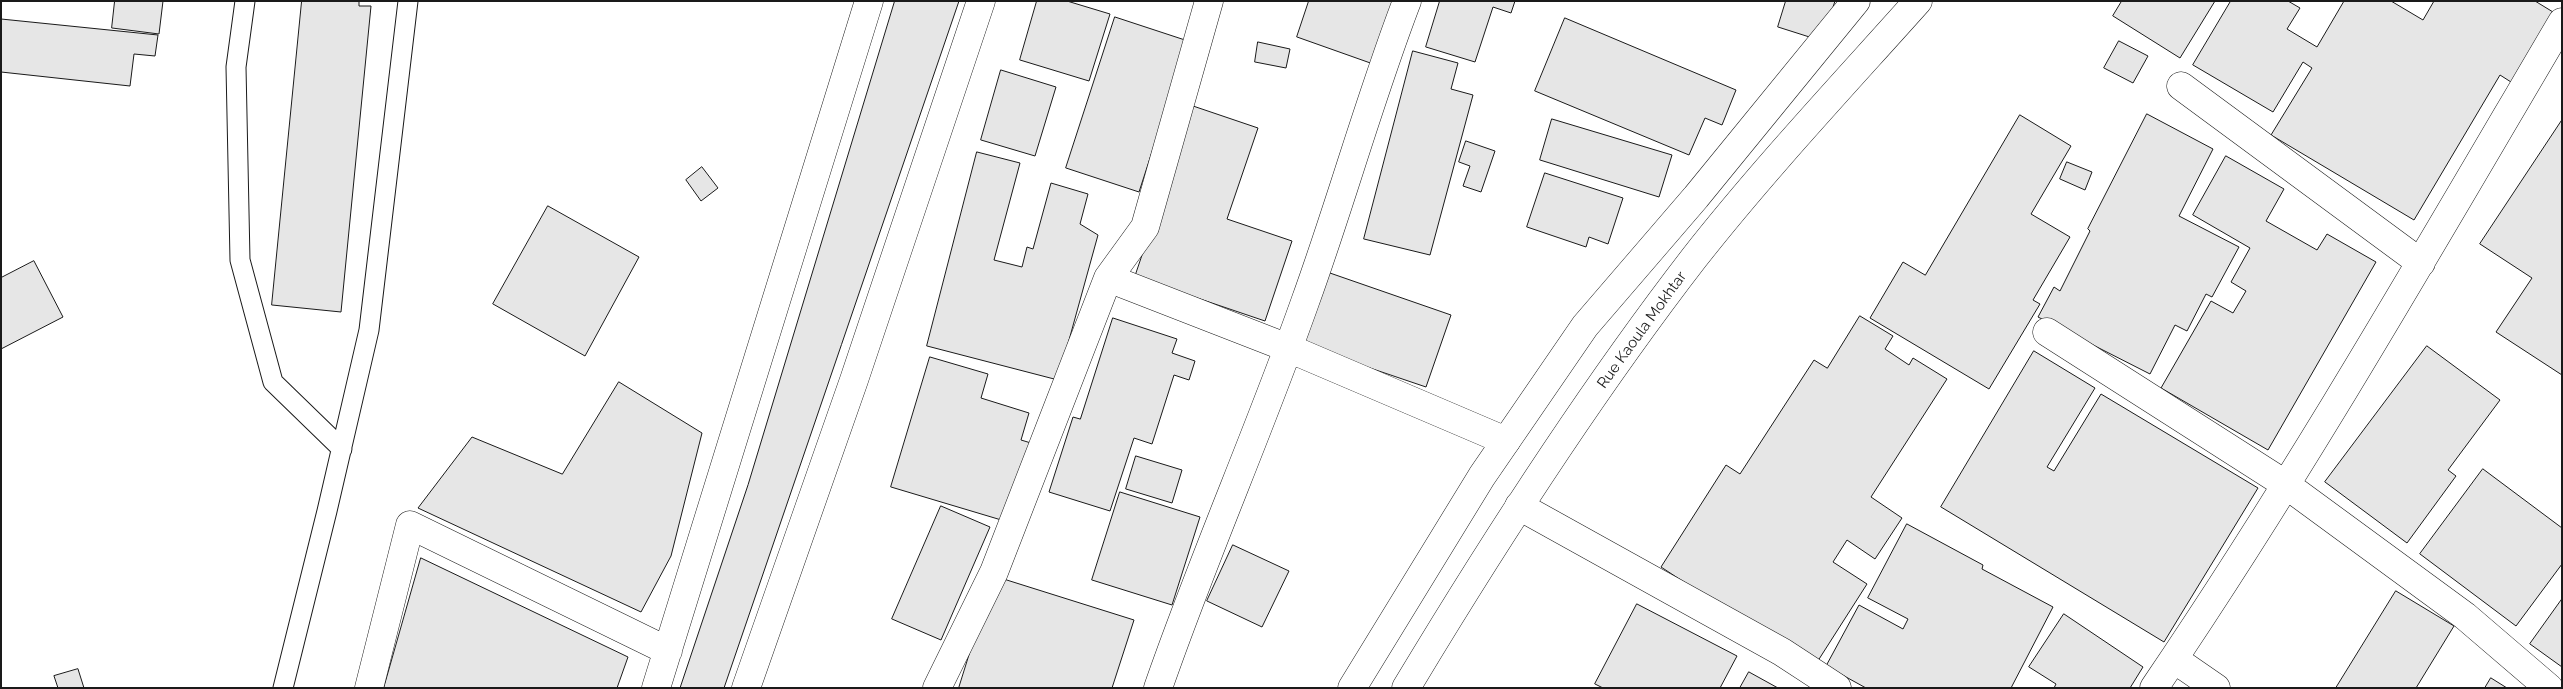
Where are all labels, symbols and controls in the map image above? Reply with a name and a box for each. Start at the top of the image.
street label: Rue Kaoula Mokhtar [1594,268,1690,392]

